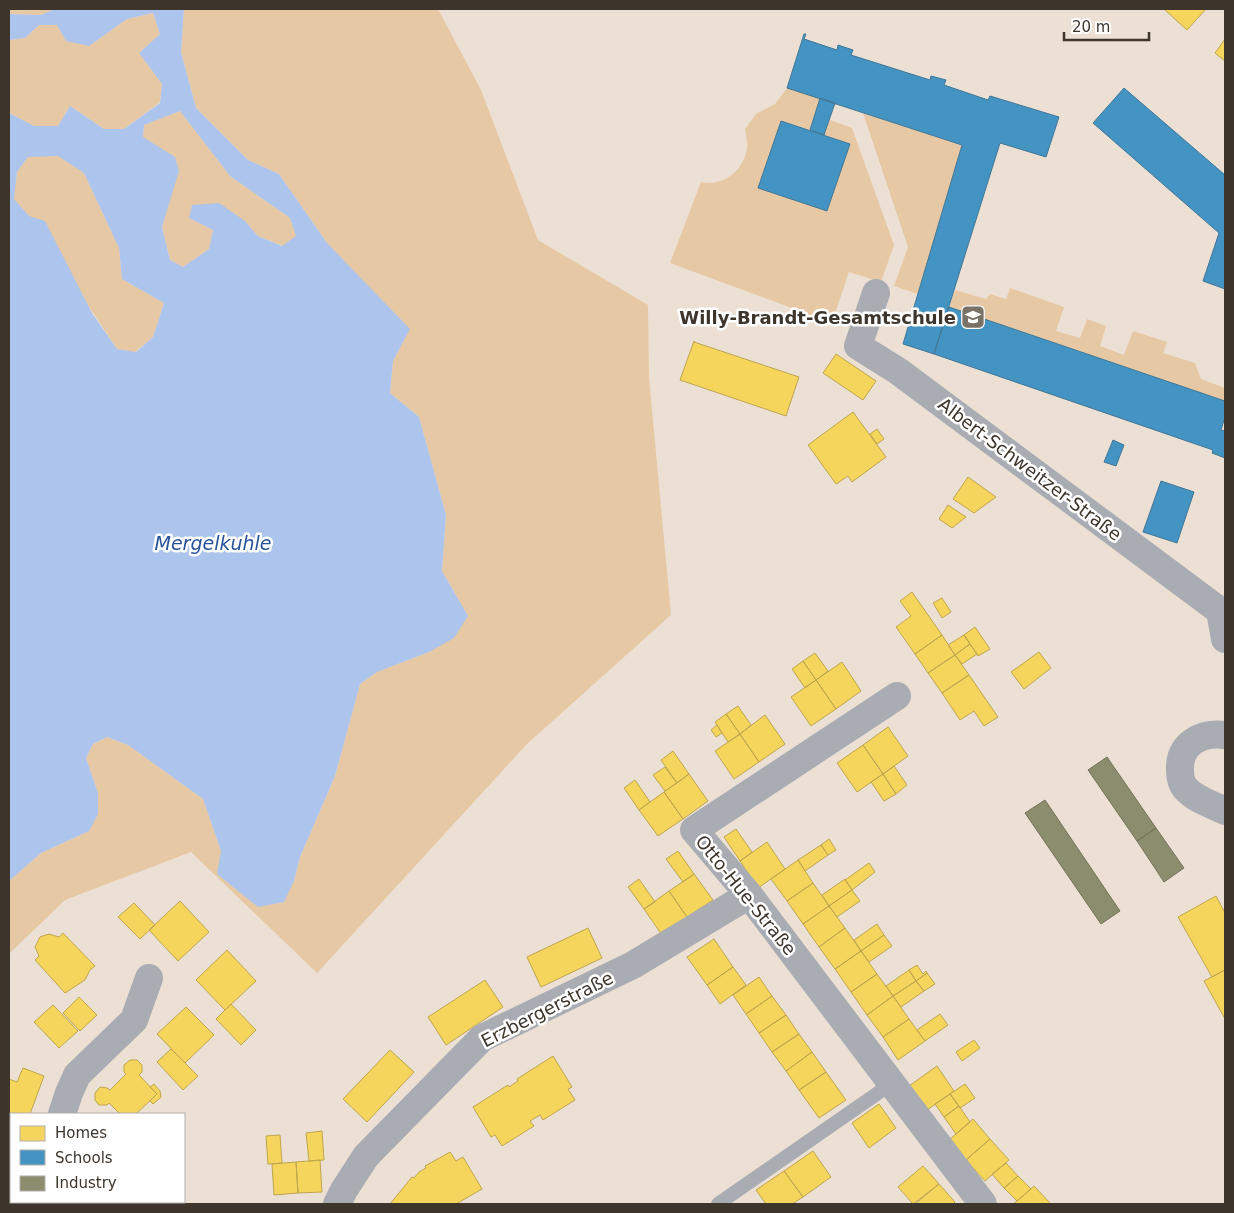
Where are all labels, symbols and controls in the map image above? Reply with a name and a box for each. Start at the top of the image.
scale bar [1064,10,1149,42]
text: 20 m [1072,18,1110,36]
school or university icon: Willy-Brandt-Gesamtschule [960,304,986,330]
place label: Willy-Brandt-Gesamtschule [679,307,956,328]
street label: Albert-Schweitzer-Straße [934,393,1126,545]
water label: Mergelkuhle [155,532,271,554]
street label: Otto-Hue-Straße [691,831,801,959]
street label: Erzbergerstraße [478,967,616,1051]
legend [10,1113,185,1203]
text: Homes [55,1124,107,1142]
text: Schools [55,1149,113,1167]
text: Industry [55,1174,117,1192]

